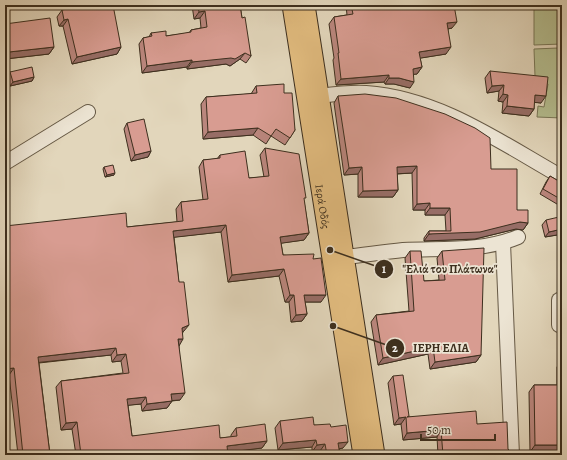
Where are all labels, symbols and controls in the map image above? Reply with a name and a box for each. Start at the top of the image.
street label: Ιερά Οδός [311,183,333,230]
callout: "Ελιά του Πλάτωνα" [374,257,506,281]
text: 1 [382,261,387,277]
text: "Ελιά του Πλάτωνα" [402,261,498,277]
callout: ΙΕΡΗ ΕΛΙΑ [385,336,477,360]
text: 2 [392,340,398,356]
text: ΙΕΡΗ ΕΛΙΑ [413,340,469,356]
scale bar [421,416,495,442]
text: 50 m [427,422,451,438]

